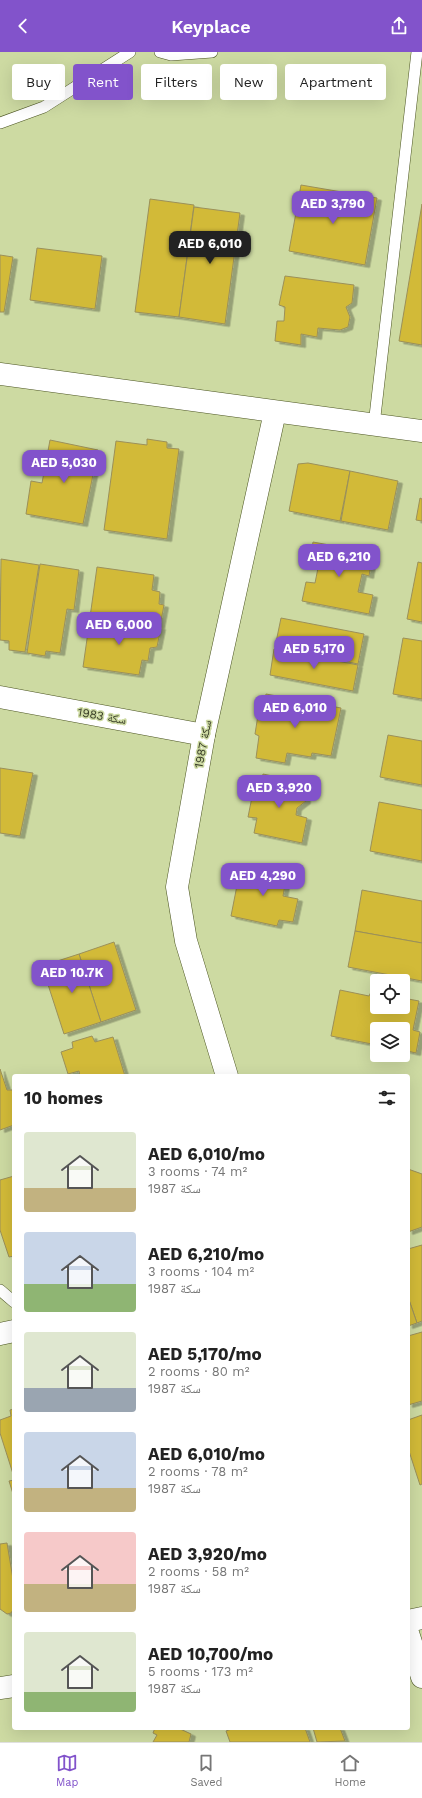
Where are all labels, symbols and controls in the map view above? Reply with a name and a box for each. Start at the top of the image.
icon: back [12,15,34,37]
icon: share [388,15,410,37]
text: Keyplace [171,16,251,37]
chip: Buy [12,64,65,100]
chip: Rent [73,64,133,100]
chip: Filters [141,64,212,100]
chip: New [220,64,277,100]
chip: Apartment [285,64,386,100]
pin: AED 3,790 [287,191,379,225]
text: AED 3,790 [301,196,365,211]
pin: AED 6,010 [164,231,256,265]
text: AED 6,010 [178,236,242,251]
pin: AED 5,030 [18,450,110,484]
text: AED 5,030 [31,455,97,470]
pin: AED 6,210 [293,544,385,578]
text: AED 6,210 [307,549,371,564]
pin: AED 6,000 [73,612,165,646]
text: AED 6,000 [86,617,152,632]
pin: AED 5,170 [268,636,360,670]
text: AED 5,170 [283,641,345,656]
pin: AED 6,010 [249,695,341,729]
text: AED 6,010 [263,700,327,715]
street label: سكة 1983 [77,705,128,727]
street label: سكة 1987 [191,719,215,769]
pin: AED 3,920 [233,775,325,809]
text: AED 3,920 [246,780,312,795]
pin: AED 4,290 [217,863,309,897]
text: AED 4,290 [230,868,296,883]
pin: AED 10.7K [26,960,118,994]
text: AED 10.7K [40,965,104,980]
map controls [370,974,410,1062]
button: locate [370,974,410,1014]
button: layers [370,1022,410,1062]
icon: filters [376,1087,398,1109]
text: 10 homes [24,1088,103,1108]
text: AED 6,010/mo [148,1144,265,1164]
icon: home [56,1148,104,1196]
text: 3 rooms · 74 m² [148,1164,247,1179]
text: سكة 1987 [148,1181,201,1196]
text: AED 6,210/mo [148,1244,264,1264]
icon: home [56,1248,104,1296]
text: 3 rooms · 104 m² [148,1264,254,1279]
text: سكة 1987 [148,1281,201,1296]
text: AED 5,170/mo [148,1344,262,1364]
icon: home [56,1348,104,1396]
text: 2 rooms · 80 m² [148,1364,249,1379]
text: سكة 1987 [148,1381,201,1396]
text: AED 6,010/mo [148,1444,265,1464]
icon: home [56,1448,104,1496]
text: 2 rooms · 78 m² [148,1464,248,1479]
text: سكة 1987 [148,1481,201,1496]
text: AED 3,920/mo [148,1544,267,1564]
icon: home [56,1548,104,1596]
text: 2 rooms · 58 m² [148,1564,249,1579]
text: سكة 1987 [148,1581,201,1596]
text: AED 10,700/mo [148,1644,273,1664]
icon: home [56,1648,104,1696]
text: 5 rooms · 173 m² [148,1664,253,1679]
text: سكة 1987 [148,1681,201,1696]
tab: Map [56,1752,78,1789]
tab: Saved [191,1752,222,1789]
tab: Home [335,1752,366,1789]

